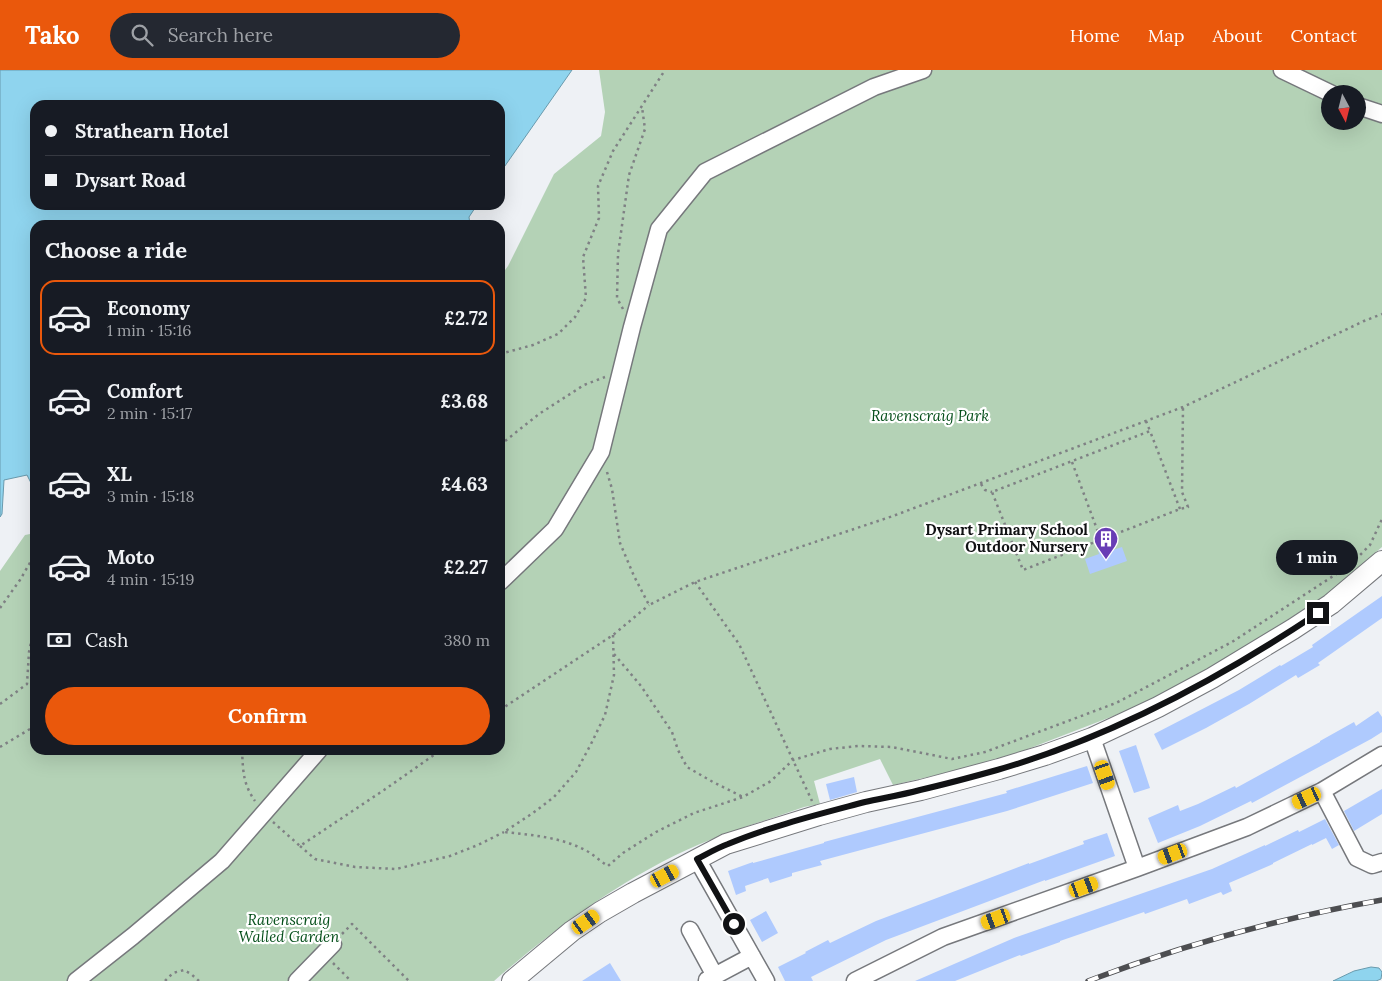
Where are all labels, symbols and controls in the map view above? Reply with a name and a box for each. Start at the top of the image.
search box [110,13,460,58]
text: Tako [25,20,80,51]
icon: search [128,21,156,49]
text: Search here [168,23,273,47]
text: Home [1070,24,1120,47]
text: Map [1148,24,1184,47]
text: About [1212,24,1262,47]
text: Contact [1290,24,1357,47]
north arrow [1321,85,1366,130]
map controls [1321,85,1366,130]
text: Strathearn Hotel [75,119,229,143]
text: Dysart Road [75,168,186,192]
text: Choose a ride [45,236,187,264]
icon: car [47,295,92,340]
text: Economy [107,296,190,320]
text: £2.72 [444,306,488,330]
text: 1 min · 15:16 [107,320,192,340]
icon: car [47,378,92,423]
text: Comfort [107,379,183,403]
text: £3.68 [440,389,488,413]
text: 2 min · 15:17 [107,403,192,423]
park label: Ravenscraig Park [871,406,989,425]
icon: car [47,461,92,506]
text: XL [107,462,132,486]
text: £4.63 [441,472,488,496]
text: 3 min · 15:18 [107,486,194,506]
place label: Dysart Primary School Outdoor Nursery [925,520,1089,556]
building icon: Dysart Primary School Outdoor Nursery [1093,526,1119,560]
callout: 1 min [1277,540,1359,576]
icon: car [47,544,92,589]
text: Moto [107,545,154,569]
text: 1 min [1297,547,1337,567]
text: £2.27 [444,555,488,579]
text: 4 min · 15:19 [107,569,194,589]
route end [1307,602,1329,624]
icon: cash [45,626,73,654]
text: Cash [85,628,128,652]
text: 380 m [444,630,490,650]
button: Confirm [45,687,490,745]
car [1093,758,1116,792]
car [1290,785,1323,811]
car [1156,842,1189,866]
car [648,862,681,890]
car [1067,875,1100,899]
car [569,907,602,937]
car [979,907,1012,931]
park label: Ravenscraig Walled Garden [239,910,340,946]
route start [723,913,745,935]

